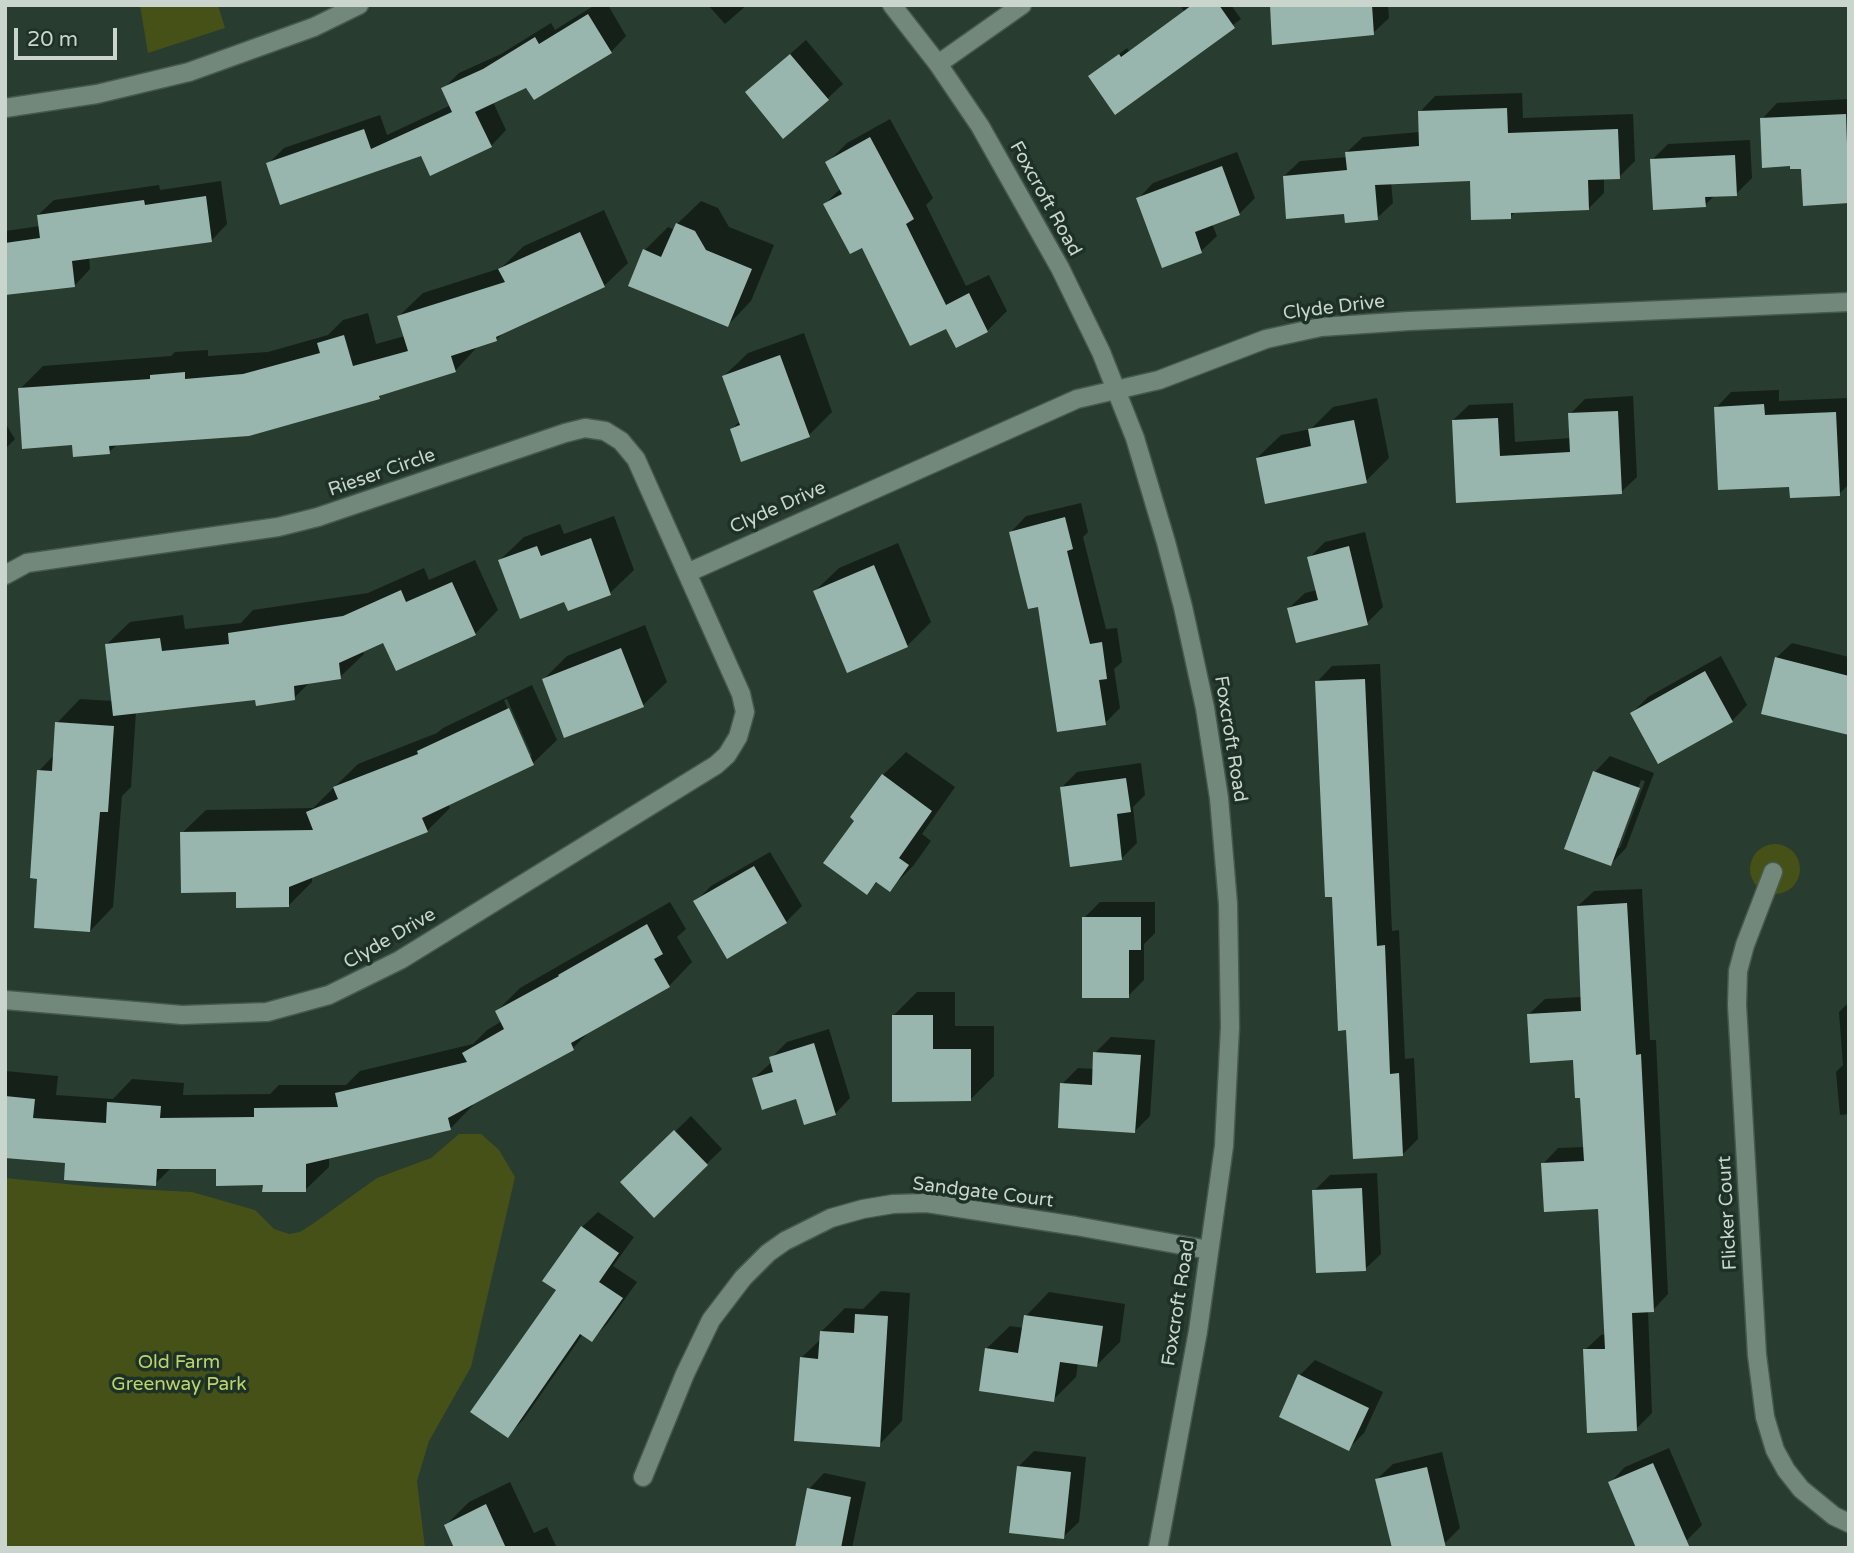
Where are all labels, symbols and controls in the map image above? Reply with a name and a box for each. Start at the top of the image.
scale bar [18,14,121,58]
text: 20 m [27,27,78,52]
street label: Foxcroft Road [1004,138,1086,260]
street label: Clyde Drive [1282,290,1386,326]
street label: Rieser Circle [326,444,438,502]
street label: Clyde Drive [727,477,829,539]
street label: Foxcroft Road [1209,674,1251,804]
street label: Clyde Drive [340,904,440,974]
street label: Flicker Court [1714,1155,1742,1271]
street label: Sandgate Court [911,1173,1055,1213]
street label: Foxcroft Road [1158,1238,1200,1368]
park label: Old Farm Greenway Park [111,1352,247,1396]

